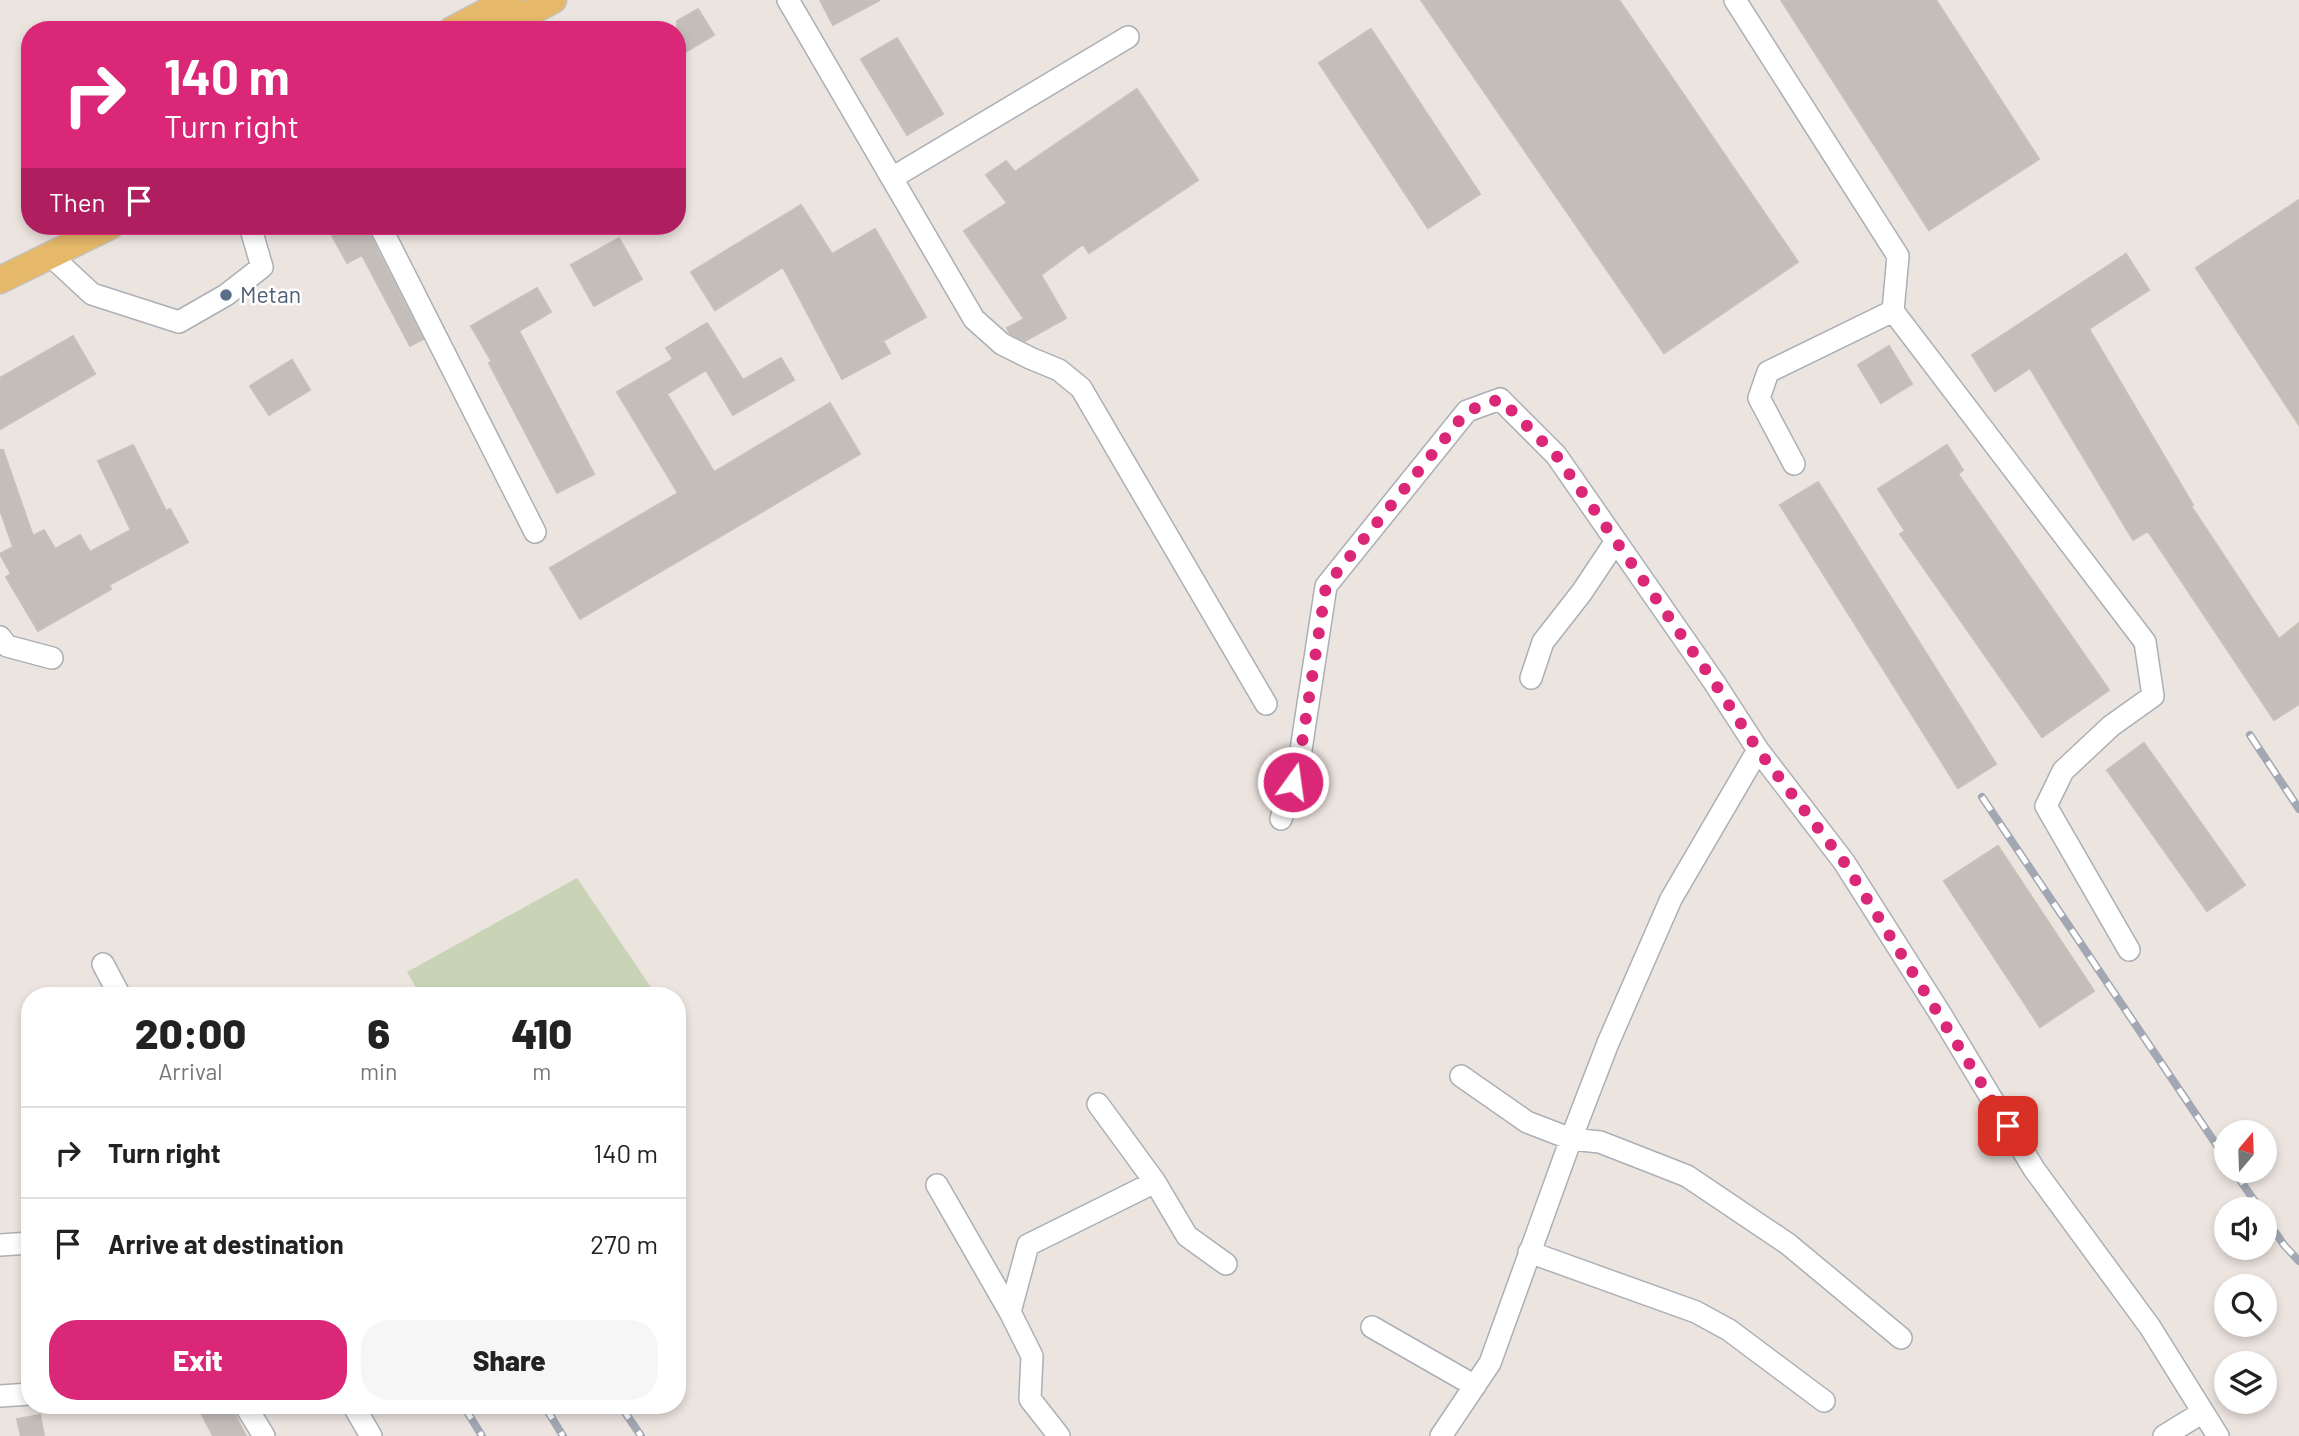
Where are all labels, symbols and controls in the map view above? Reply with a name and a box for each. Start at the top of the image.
text: 140 m [164,46,290,105]
icon: right [49,49,140,140]
text: Turn right [164,106,299,144]
icon: arrive [120,182,158,220]
text: Then [49,186,106,217]
place label: Metan [240,280,301,308]
marker: Metan [218,287,234,303]
position arrow [1256,745,1330,819]
text: 20:00 [135,1007,246,1057]
text: 6 [367,1007,390,1057]
text: 410 [511,1007,572,1057]
text: Arrival [158,1057,223,1085]
text: min [360,1057,397,1085]
text: m [532,1057,551,1085]
pin [1978,1096,2038,1156]
icon: arrive [1989,1107,2027,1145]
north arrow [2214,1120,2277,1183]
map controls [2214,1120,2277,1414]
icon: right [49,1134,87,1172]
text: Turn right [108,1137,221,1168]
text: 140 m [593,1137,658,1168]
button: sound [2214,1197,2277,1260]
icon: arrive [49,1225,87,1263]
text: Arrive at destination [108,1228,344,1259]
text: 270 m [590,1228,658,1259]
button: search [2214,1274,2277,1337]
button: Exit [49,1320,347,1400]
button: Share [361,1320,658,1400]
button: layers [2214,1351,2277,1414]

